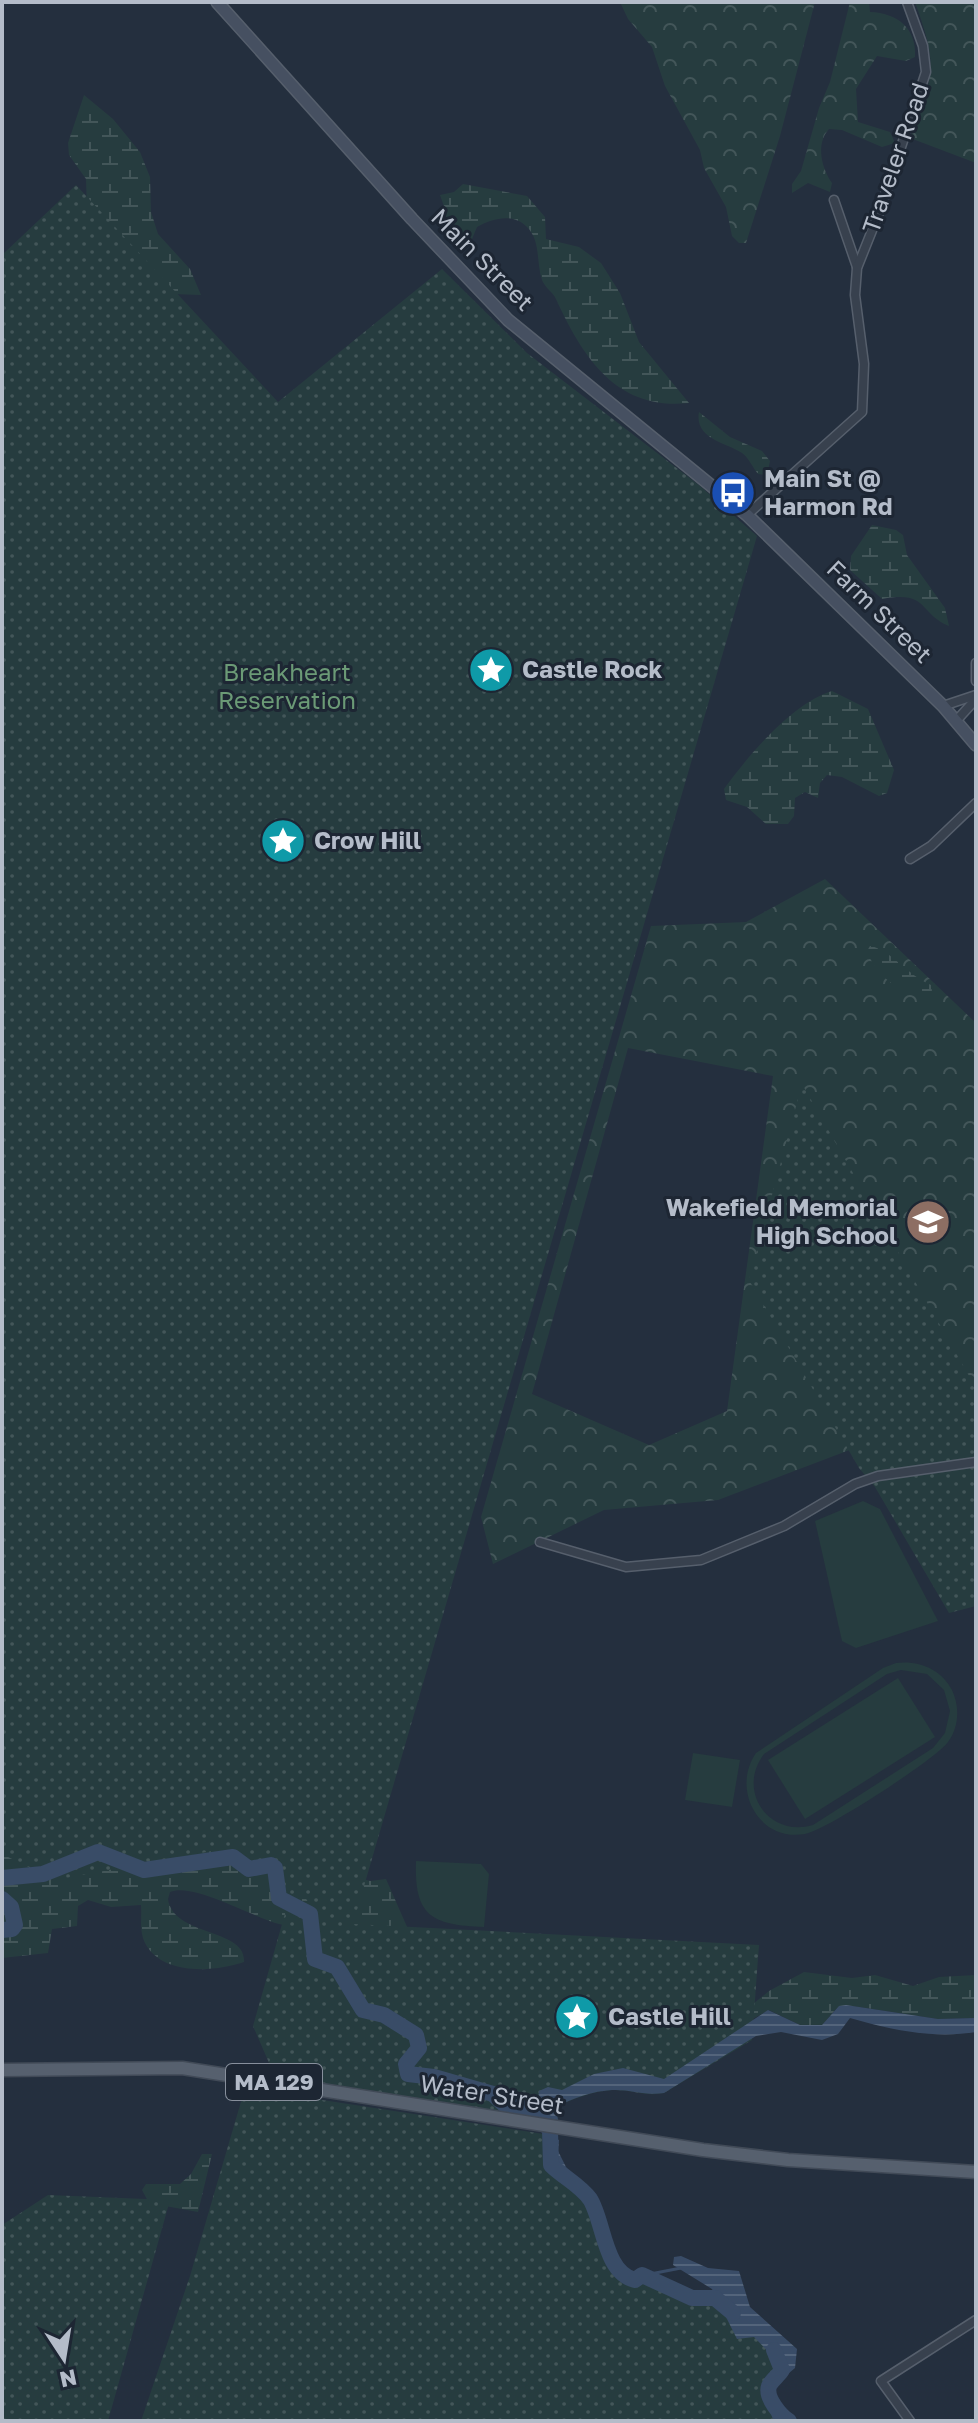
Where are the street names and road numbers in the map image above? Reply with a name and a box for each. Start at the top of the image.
street label: Traveler Road [855,78,934,237]
street label: Main Street [426,202,540,316]
street label: Farm Street [821,554,939,668]
road number: MA 129 [226,2064,322,2100]
street label: Water Street [418,2068,566,2119]

